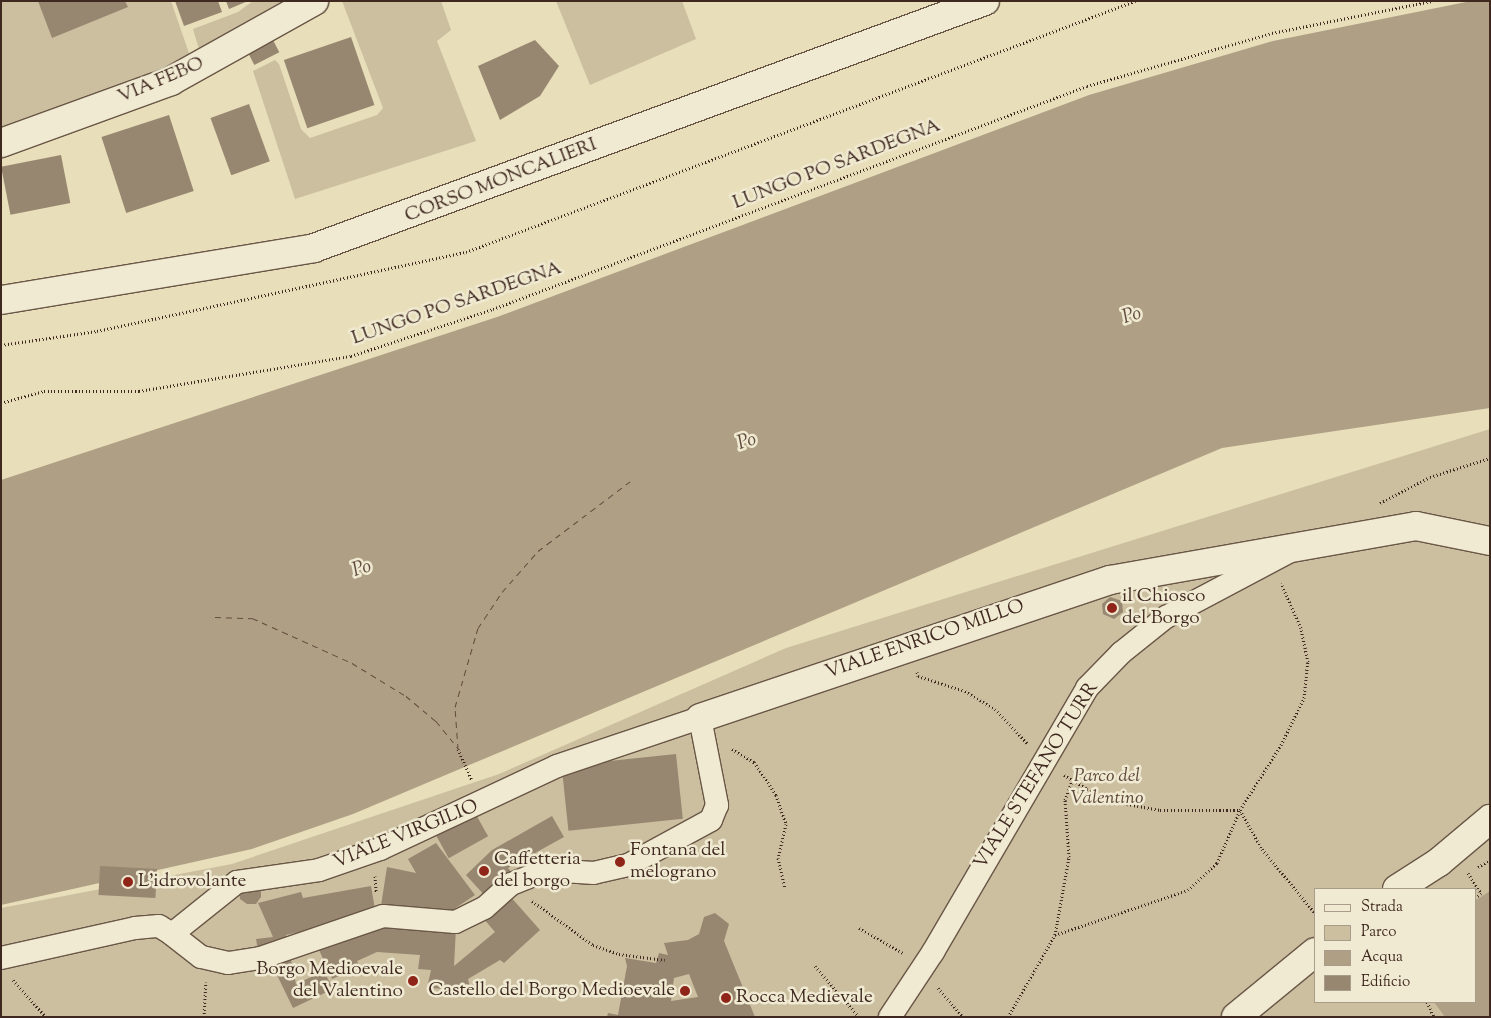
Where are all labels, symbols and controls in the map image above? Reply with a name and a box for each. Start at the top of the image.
street label: VIA FEBO [115,53,207,109]
street label: LUNGO PO SARDEGNA [730,115,944,215]
street label: CORSO MONCALIERI [402,134,600,228]
street label: LUNGO PO SARDEGNA [349,257,565,351]
water label: Po [1119,302,1145,330]
water label: Po [734,428,760,456]
water label: Po [349,555,375,583]
place label: il Chiosco del Borgo [1122,586,1205,630]
street label: VIALE ENRICO MILLO [823,595,1027,685]
marker: il Chiosco del Borgo [1106,602,1118,614]
street label: VIALE STEFANO TURR [970,678,1104,874]
park label: Parco del Valentino [1071,766,1143,810]
street label: VIALE VIRGILIO [330,796,482,874]
place label: Fontana del melograno [630,840,726,884]
place label: Caffetteria del borgo [494,849,581,893]
marker: Fontana del melograno [614,856,626,868]
marker: Caffetteria del borgo [478,865,490,877]
place label: L'idrovolante [138,871,246,893]
marker: L'idrovolante [122,876,134,888]
legend [1314,888,1476,1003]
text: Strada [1361,897,1403,918]
text: Parco [1361,922,1397,943]
text: Acqua [1361,947,1403,968]
place label: Borgo Medioevale del Valentino [256,959,403,1003]
text: Edificio [1361,972,1410,993]
marker: Borgo Medioevale del Valentino [407,975,419,987]
place label: Castello del Borgo Medioevale [428,980,675,1002]
marker: Castello del Borgo Medioevale [679,985,691,997]
place label: Rocca Medievale [736,987,873,1009]
marker: Rocca Medievale [720,992,732,1004]

